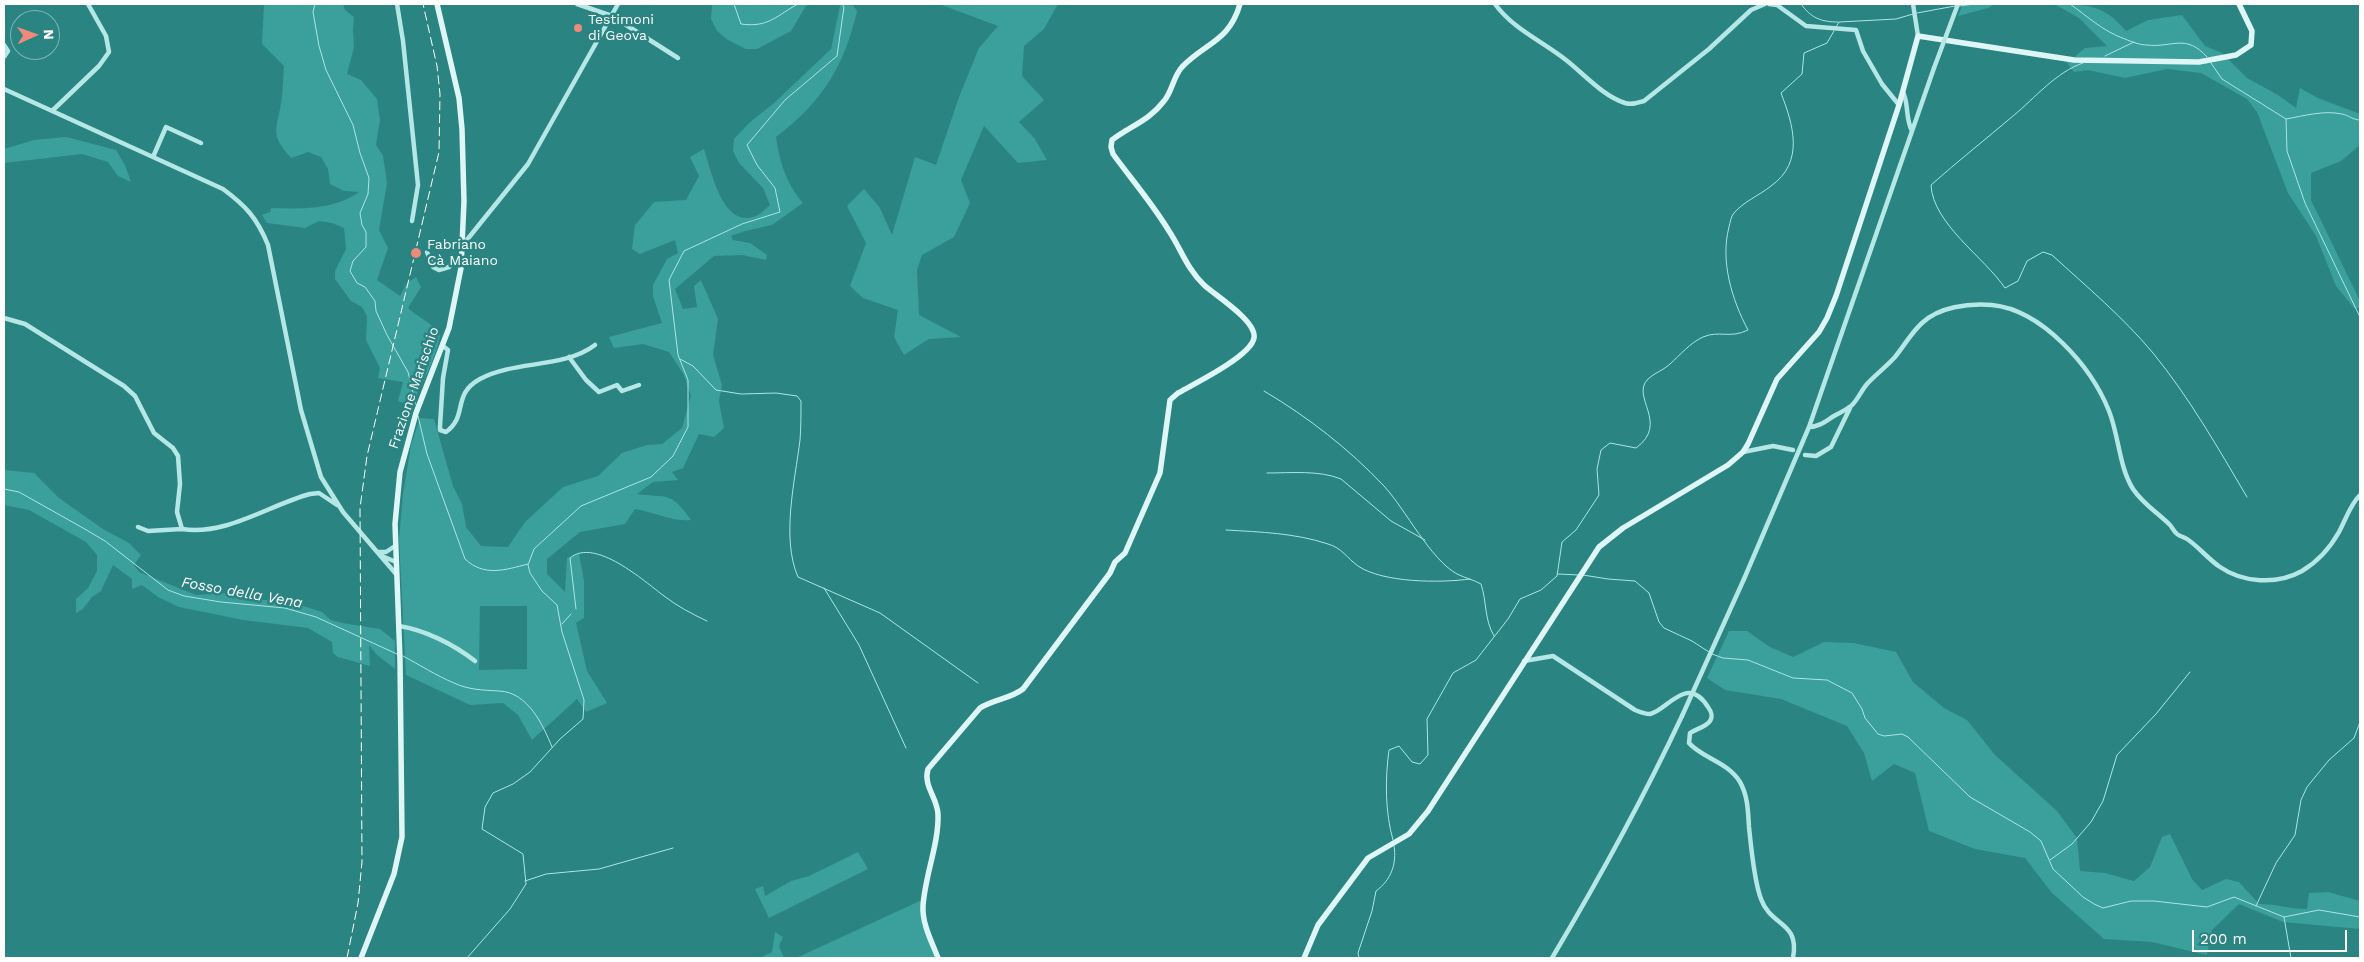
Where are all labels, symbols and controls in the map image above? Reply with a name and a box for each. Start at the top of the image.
north arrow [10,10,60,60]
place label: Testimoni di Geova [588,12,654,44]
marker: Testimoni di Geova [572,22,584,34]
text: N [41,29,57,40]
place label: Fabriano Cà Maiano [427,237,498,270]
marker: Fabriano Cà Maiano [409,246,423,260]
street label: Frazione Marischio [385,325,443,451]
water label: Fosso della Vena [180,573,304,613]
scale bar [2194,920,2349,952]
text: 200 m [2200,930,2247,948]

